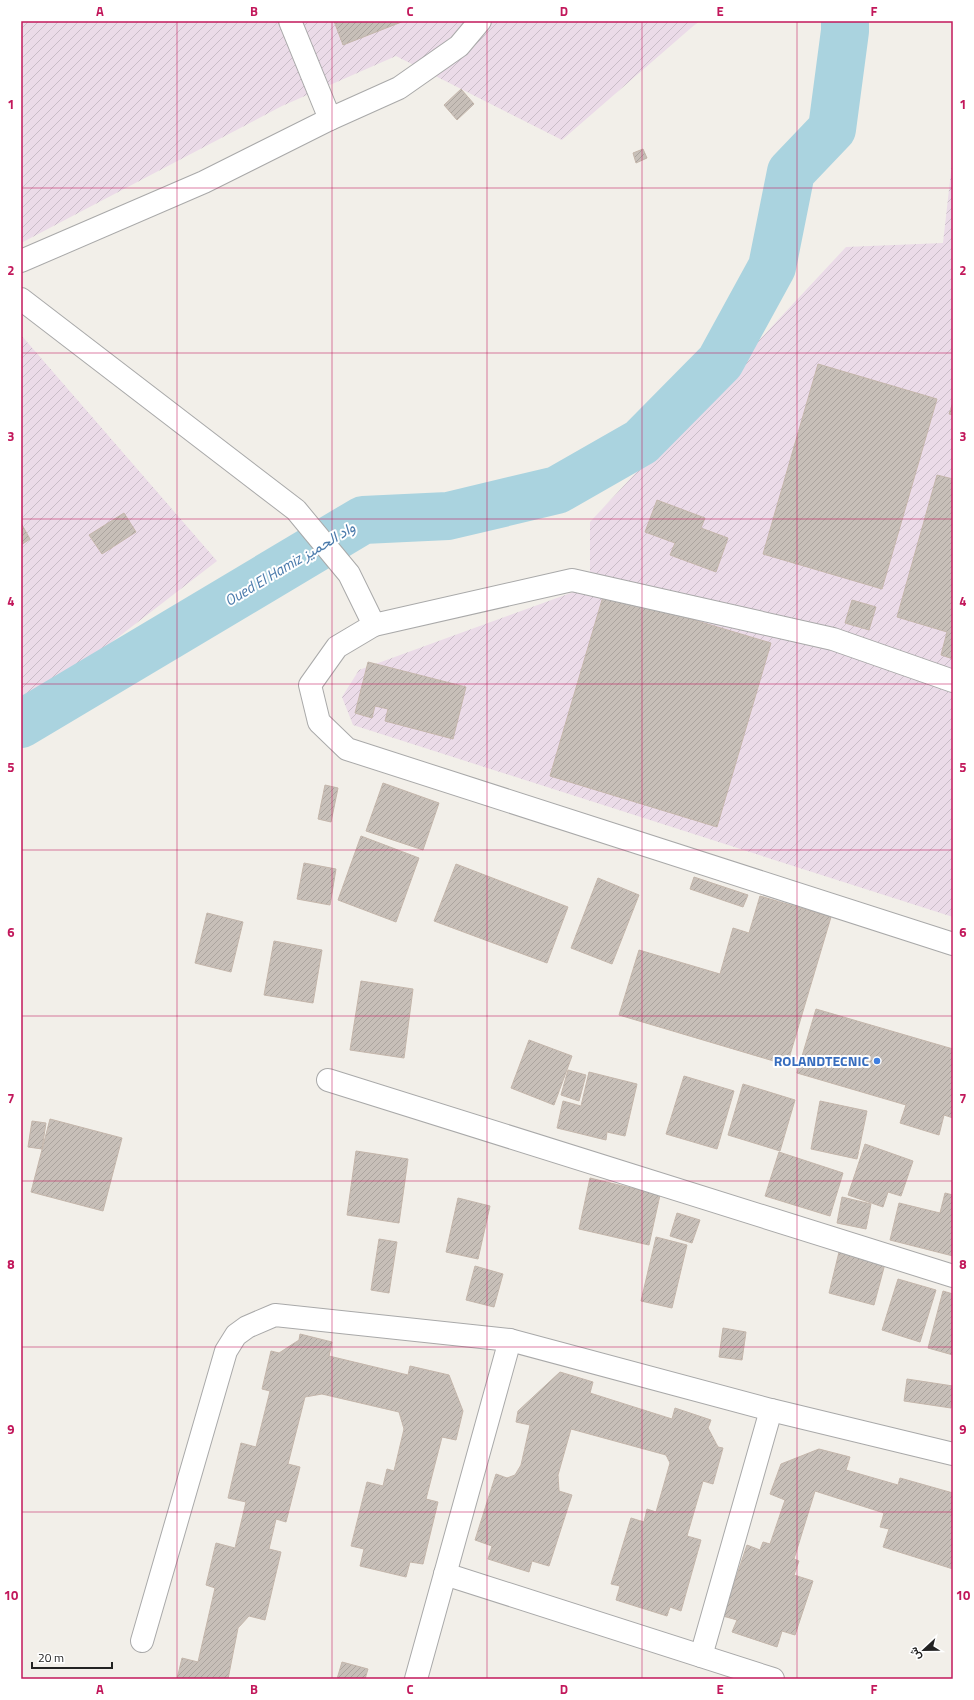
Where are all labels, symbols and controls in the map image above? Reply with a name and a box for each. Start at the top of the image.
text: A [96,1,104,21]
text: B [250,1,258,21]
text: C [406,1,414,21]
text: D [560,1,568,21]
text: E [716,1,724,21]
text: F [871,1,878,21]
text: 1 [7,94,15,114]
text: 1 [959,94,967,114]
text: 2 [7,260,15,280]
text: 2 [959,260,967,280]
text: 3 [7,426,15,446]
text: 3 [959,426,967,446]
water label: Oued El Hamiz واد الحميز [220,515,360,612]
text: 4 [7,591,15,611]
text: 4 [959,591,967,611]
text: 5 [7,757,15,777]
text: 5 [959,757,967,777]
text: 6 [7,922,15,942]
text: 6 [959,922,967,942]
place label: ROLANDTECNIC [774,1050,869,1071]
marker: ROLANDTECNIC [872,1056,882,1066]
text: 7 [7,1088,15,1108]
text: 7 [959,1088,967,1108]
text: 8 [7,1254,15,1274]
text: 8 [959,1254,967,1274]
text: 9 [7,1419,15,1439]
text: 9 [959,1419,967,1439]
text: 10 [4,1585,18,1605]
text: 10 [956,1585,970,1605]
north arrow [904,1630,944,1670]
scale bar [32,1644,112,1670]
text: ش [905,1645,925,1663]
text: 20 m [38,1648,64,1667]
text: A [96,1679,104,1699]
text: B [250,1679,258,1699]
text: C [406,1679,414,1699]
text: D [560,1679,568,1699]
text: E [716,1679,724,1699]
text: F [871,1679,878,1699]

